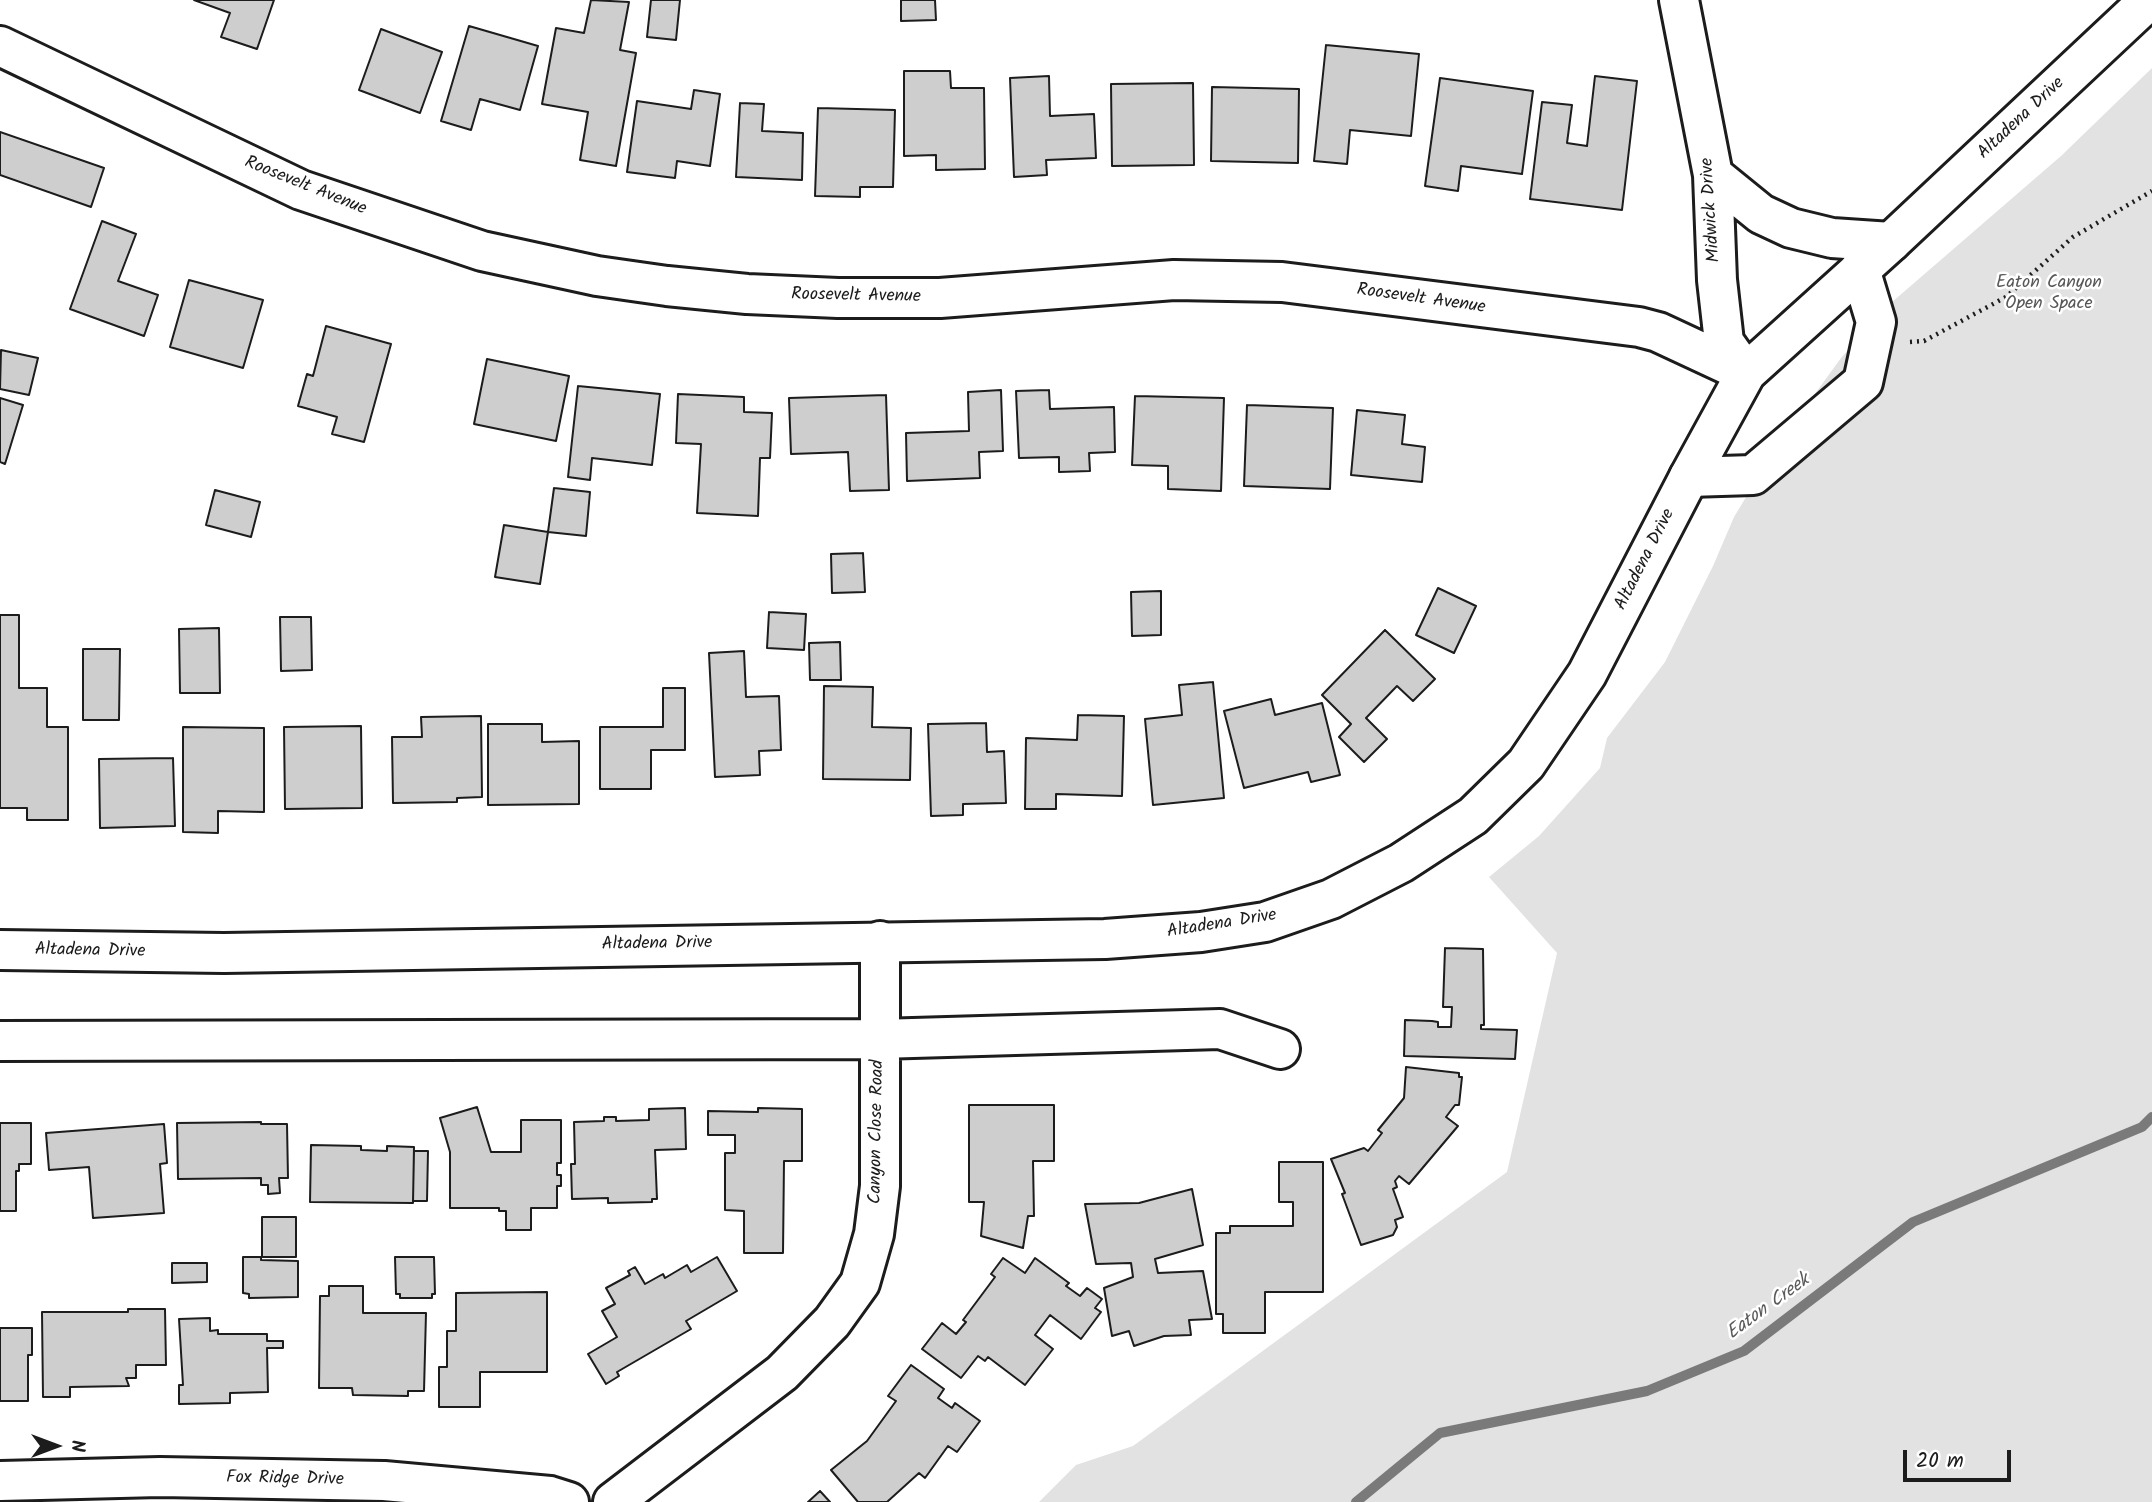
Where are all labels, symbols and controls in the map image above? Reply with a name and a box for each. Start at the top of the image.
street label: Altadena Drive [1974,73,2070,165]
street label: Roosevelt Avenue [241,153,369,221]
street label: Midwick Drive [1698,157,1726,263]
park label: Eaton Canyon Open Space [1996,273,2102,316]
street label: Roosevelt Avenue [1355,280,1487,320]
street label: Roosevelt Avenue [791,285,921,309]
street label: Altadena Drive [1611,506,1681,614]
street label: Altadena Drive [1166,906,1278,944]
street label: Altadena Drive [601,933,713,957]
street label: Altadena Drive [34,940,146,964]
street label: Canyon Close Road [866,1059,890,1205]
water label: Eaton Creek [1723,1270,1815,1346]
north arrow [21,1411,91,1481]
scale bar [1907,1436,2016,1480]
text: N [62,1440,92,1452]
text: 20 m [1916,1445,1964,1478]
street label: Fox Ridge Drive [226,1468,344,1492]

